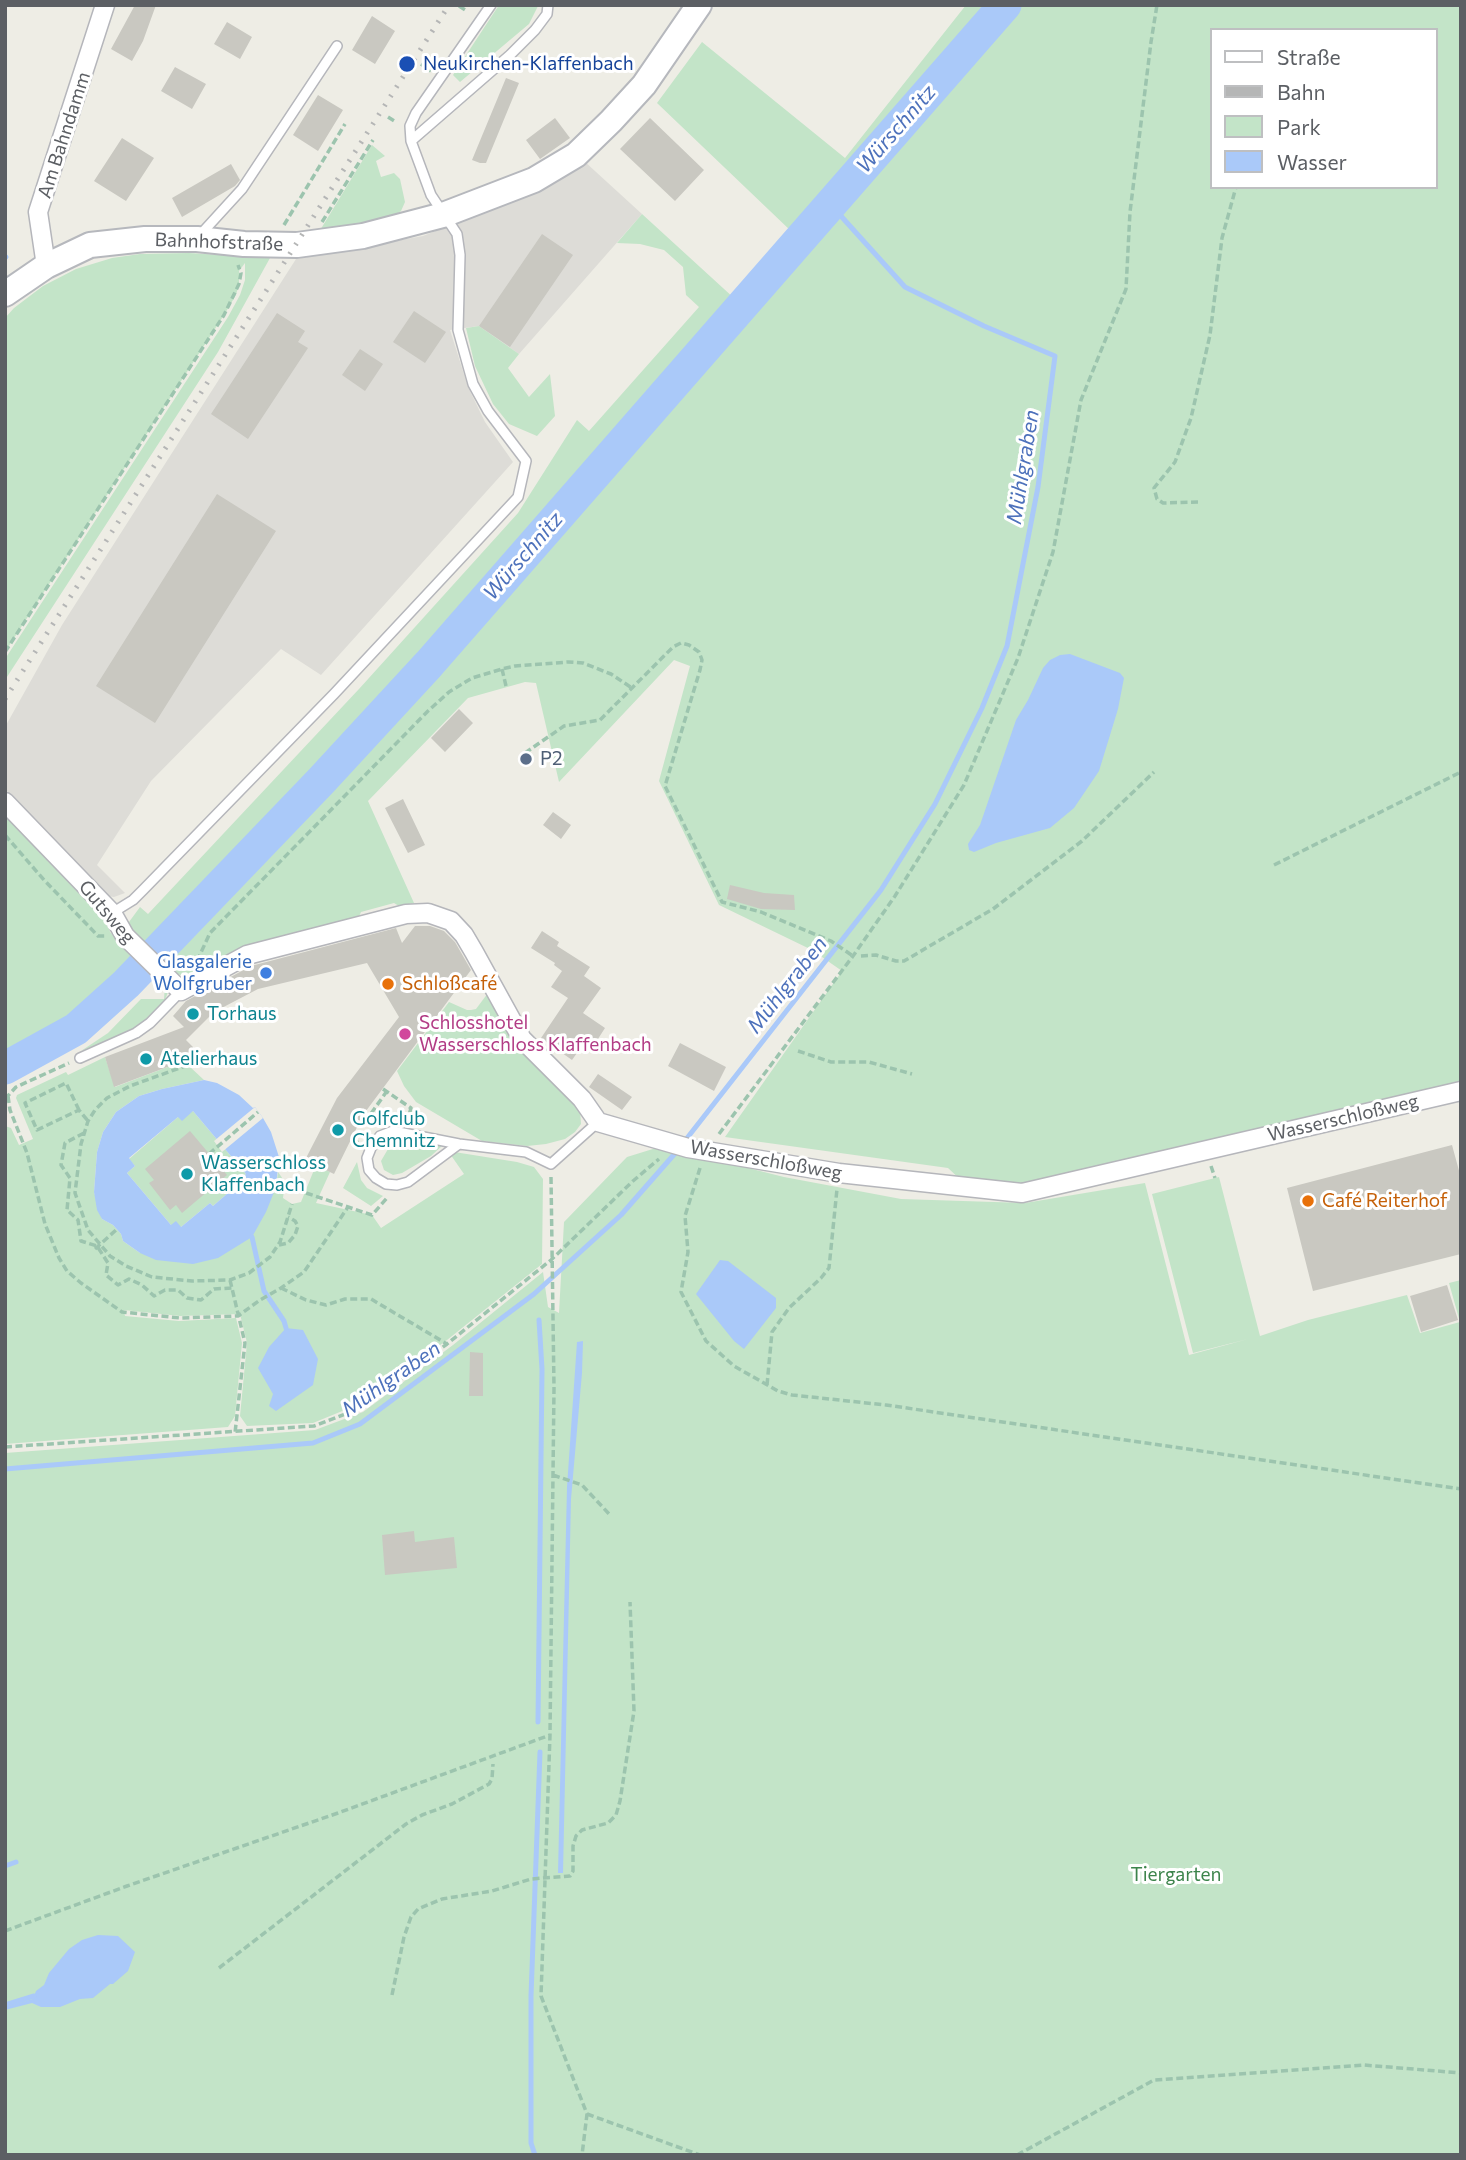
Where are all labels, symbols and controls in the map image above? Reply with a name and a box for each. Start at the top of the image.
legend [1210,28,1438,189]
text: Straße [1277,44,1341,69]
place label: Neukirchen-Klaffenbach [423,53,634,75]
marker: Neukirchen-Klaffenbach [397,54,417,74]
street label: Am Bahndamm [33,69,95,201]
text: Bahn [1277,79,1326,104]
water label: Würschnitz [851,80,941,178]
text: Park [1277,114,1321,139]
text: Wasser [1277,149,1347,174]
street label: Bahnhofstraße [154,228,284,256]
water label: Mühlgraben [1002,408,1044,526]
water label: Würschnitz [478,507,568,605]
place label: P2 [540,748,562,770]
marker: P2 [518,751,534,767]
street label: Gutsweg [74,876,140,948]
water label: Mühlgraben [742,932,832,1038]
place label: Glasgalerie Wolfgruber [153,951,252,995]
marker: Glasgalerie Wolfgruber [258,965,274,981]
place label: Schloßcafé [402,973,497,995]
marker: Schloßcafé [380,976,396,992]
place label: Torhaus [207,1003,277,1025]
marker: Torhaus [185,1006,201,1022]
place label: Schlosshotel Wasserschloss Klaffenbach [419,1012,652,1056]
marker: Schlosshotel Wasserschloss Klaffenbach [397,1026,413,1042]
place label: Atelierhaus [160,1048,257,1070]
marker: Atelierhaus [138,1051,154,1067]
street label: Wasserschloßweg [1265,1090,1421,1146]
place label: Golfclub Chemnitz [352,1108,436,1152]
marker: Golfclub Chemnitz [330,1122,346,1138]
street label: Wasserschloßweg [688,1135,844,1185]
place label: Wasserschloss Klaffenbach [201,1152,326,1196]
marker: Wasserschloss Klaffenbach [179,1166,195,1182]
place label: Café Reiterhof [1322,1190,1448,1212]
marker: Café Reiterhof [1300,1193,1316,1209]
water label: Mühlgraben [337,1336,445,1422]
park label: Tiergarten [1131,1864,1221,1886]

